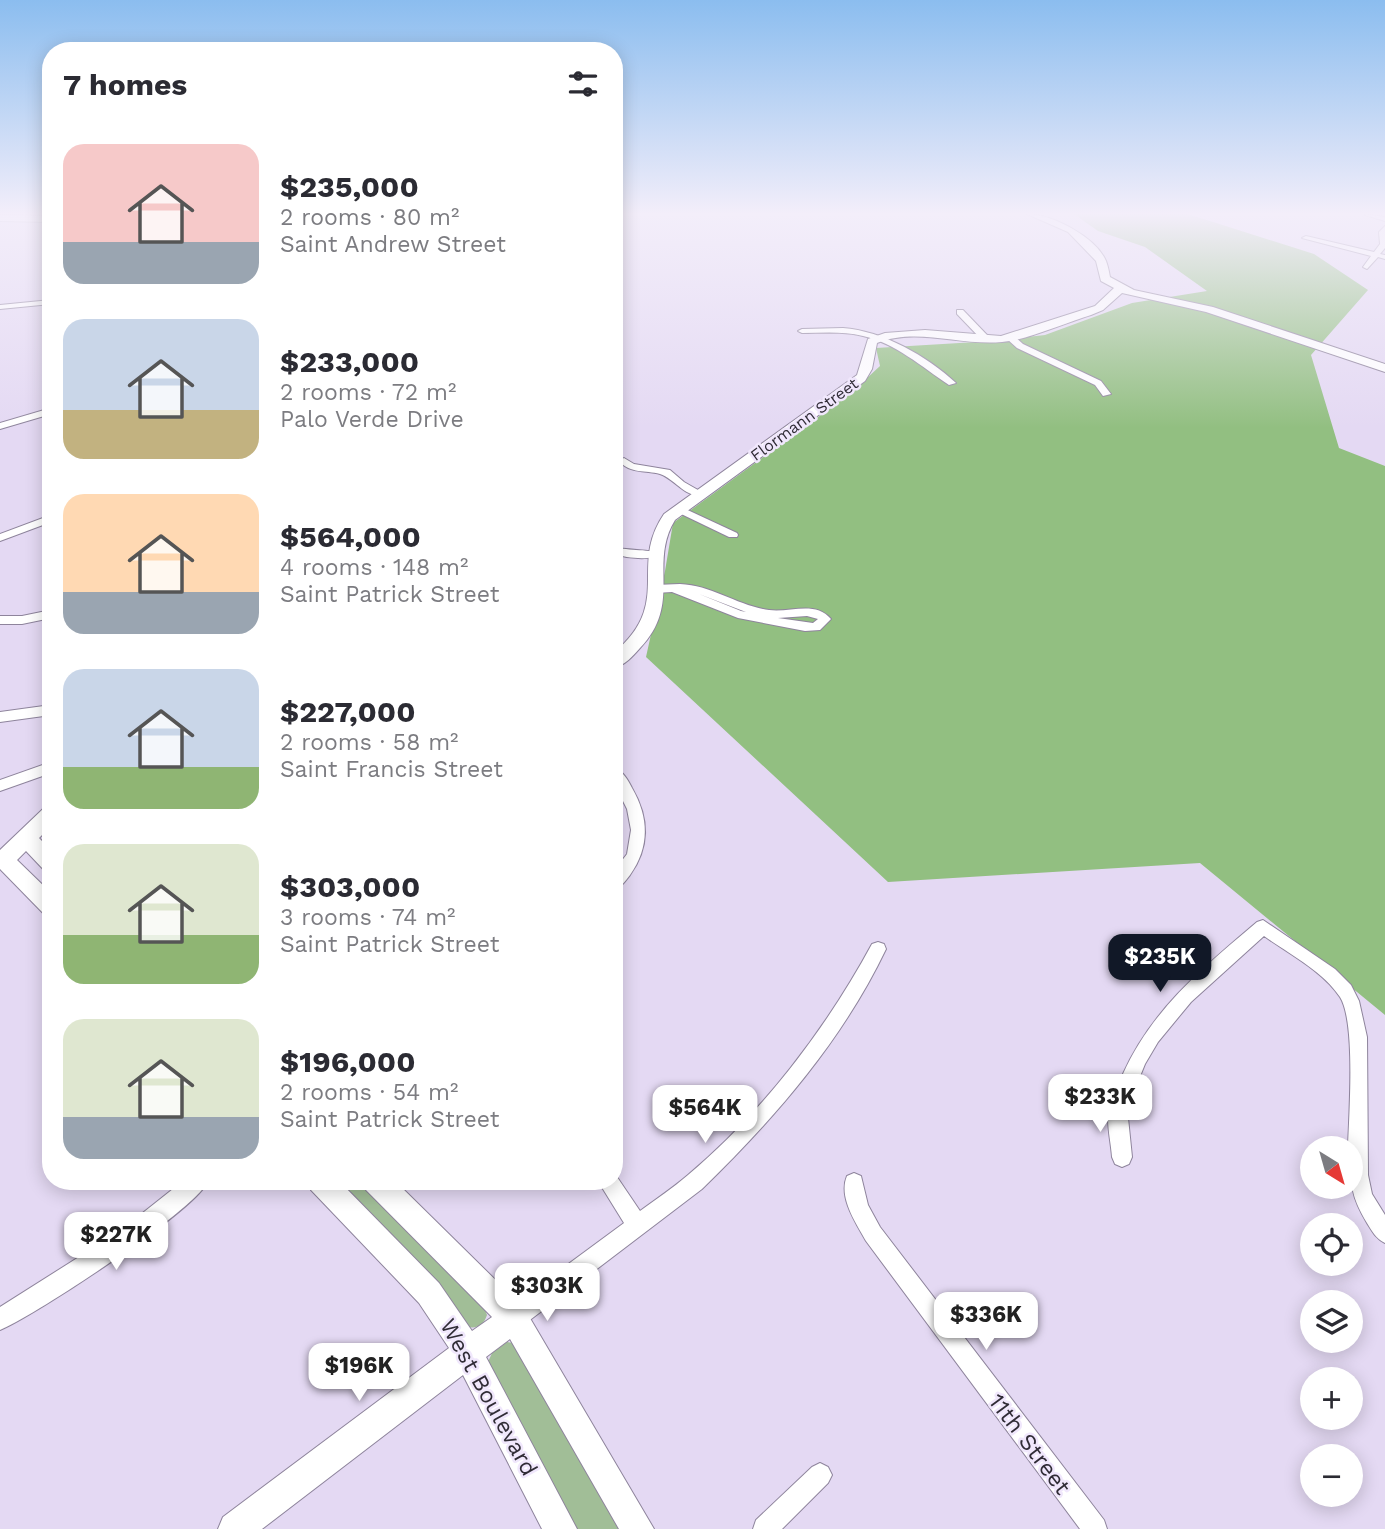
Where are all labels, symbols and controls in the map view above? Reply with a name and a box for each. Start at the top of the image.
icon: filters [564,65,602,103]
text: 7 homes [63,67,187,102]
text: $235,000 [280,169,419,204]
icon: home [119,172,203,256]
text: 2 rooms · 80 m² [280,204,459,231]
text: Saint Andrew Street [280,231,506,258]
text: $233,000 [280,344,419,379]
icon: home [119,347,203,431]
street label: Flormann Street [747,374,862,465]
text: 2 rooms · 72 m² [280,379,456,406]
text: Palo Verde Drive [280,406,464,433]
text: $564,000 [280,519,421,554]
icon: home [119,522,203,606]
text: 4 rooms · 148 m² [280,554,468,581]
text: Saint Patrick Street [280,581,499,608]
text: $227,000 [280,694,415,729]
icon: home [119,697,203,781]
text: 2 rooms · 58 m² [280,729,459,756]
text: Saint Francis Street [280,756,503,783]
text: $303,000 [280,869,420,904]
icon: home [119,872,203,956]
text: 3 rooms · 74 m² [280,904,455,931]
text: Saint Patrick Street [280,931,499,958]
pin: $235K [1111,934,1209,994]
text: $235K [1124,943,1196,970]
text: $196,000 [280,1044,416,1079]
icon: home [119,1047,203,1131]
pin: $233K [1051,1074,1149,1134]
text: 2 rooms · 54 m² [280,1079,458,1106]
text: $233K [1064,1083,1136,1110]
pin: $564K [656,1086,754,1145]
text: $564K [668,1094,742,1121]
text: Saint Patrick Street [280,1106,499,1133]
north arrow [1300,1136,1363,1199]
map controls [1300,1136,1363,1507]
pin: $227K [67,1212,165,1272]
button: locate [1300,1213,1363,1276]
text: $227K [80,1221,152,1248]
pin: $303K [498,1264,596,1323]
text: $303K [511,1272,583,1299]
button: layers [1300,1290,1363,1353]
pin: $336K [937,1292,1035,1352]
text: $336K [950,1301,1022,1328]
street label: West Boulevard [434,1314,543,1480]
pin: $196K [310,1344,408,1403]
text: $196K [325,1352,393,1379]
button: + [1300,1367,1363,1430]
street label: 11th Street [983,1389,1076,1500]
button: − [1300,1444,1363,1507]

